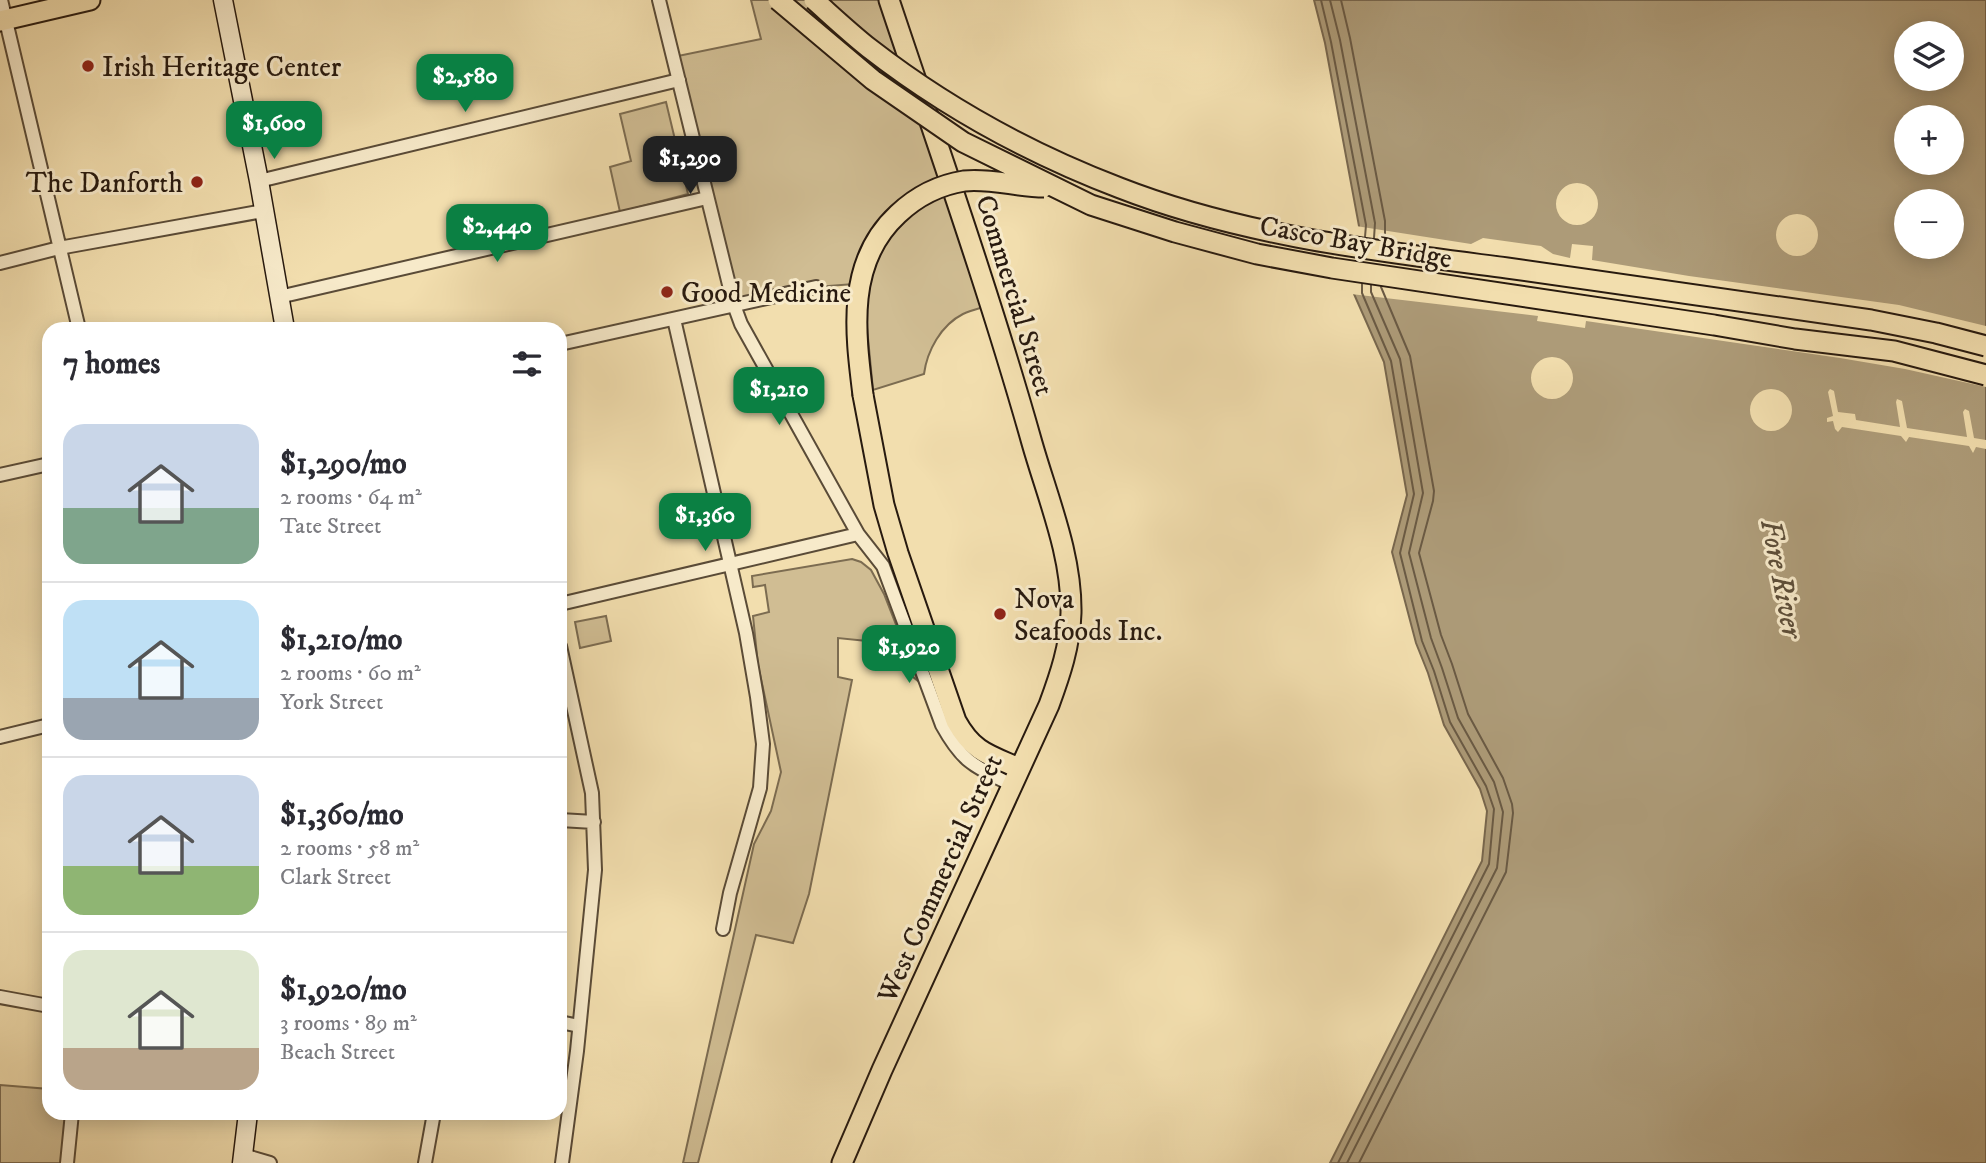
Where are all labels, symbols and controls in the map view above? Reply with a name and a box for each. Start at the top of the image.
map controls [1894,21,1964,259]
button: layers [1894,21,1964,91]
place label: Irish Heritage Center [102,50,342,85]
pin: $2,580 [408,54,522,114]
marker: Irish Heritage Center [80,58,96,74]
text: $2,580 [432,62,498,91]
pin: $1,600 [217,102,331,161]
button: + [1894,105,1964,175]
text: $1,600 [242,109,306,138]
pin: $1,290 [633,136,747,196]
text: $1,290 [659,144,721,173]
place label: The Danforth [26,166,183,201]
marker: The Danforth [189,174,205,190]
button: − [1894,189,1964,259]
street label: Commercial Street [967,191,1062,400]
pin: $2,440 [440,204,554,264]
street label: Casco Bay Bridge [1257,208,1455,277]
text: $2,440 [462,212,532,241]
place label: Good Medicine [681,276,851,311]
marker: Good Medicine [659,284,675,300]
icon: filters [508,345,546,383]
text: 7 homes [63,346,160,383]
pin: $1,210 [722,368,836,427]
text: $1,210 [749,375,809,404]
text: $1,290/mo [280,446,407,483]
icon: home [119,452,203,536]
text: 2 rooms · 64 m² [280,483,422,512]
pin: $1,360 [648,494,762,553]
text: $1,360 [675,501,735,530]
text: Tate Street [280,512,381,541]
water label: Fore River [1751,516,1811,643]
place label: Nova Seafoods Inc. [1014,582,1162,649]
marker: Nova Seafoods Inc. [992,606,1008,622]
text: $1,210/mo [280,622,402,659]
pin: $1,920 [852,626,966,685]
icon: home [119,628,203,712]
text: $1,920 [878,633,940,662]
text: 2 rooms · 60 m² [280,659,421,688]
text: York Street [280,688,383,717]
street label: West Commercial Street [869,749,1011,1009]
text: $1,360/mo [280,797,404,834]
icon: home [119,803,203,887]
text: 2 rooms · 58 m² [280,834,419,863]
text: Clark Street [280,863,391,892]
text: $1,920/mo [280,972,407,1009]
icon: home [119,978,203,1062]
text: 3 rooms · 89 m² [280,1009,417,1038]
text: Beach Street [280,1038,395,1067]

